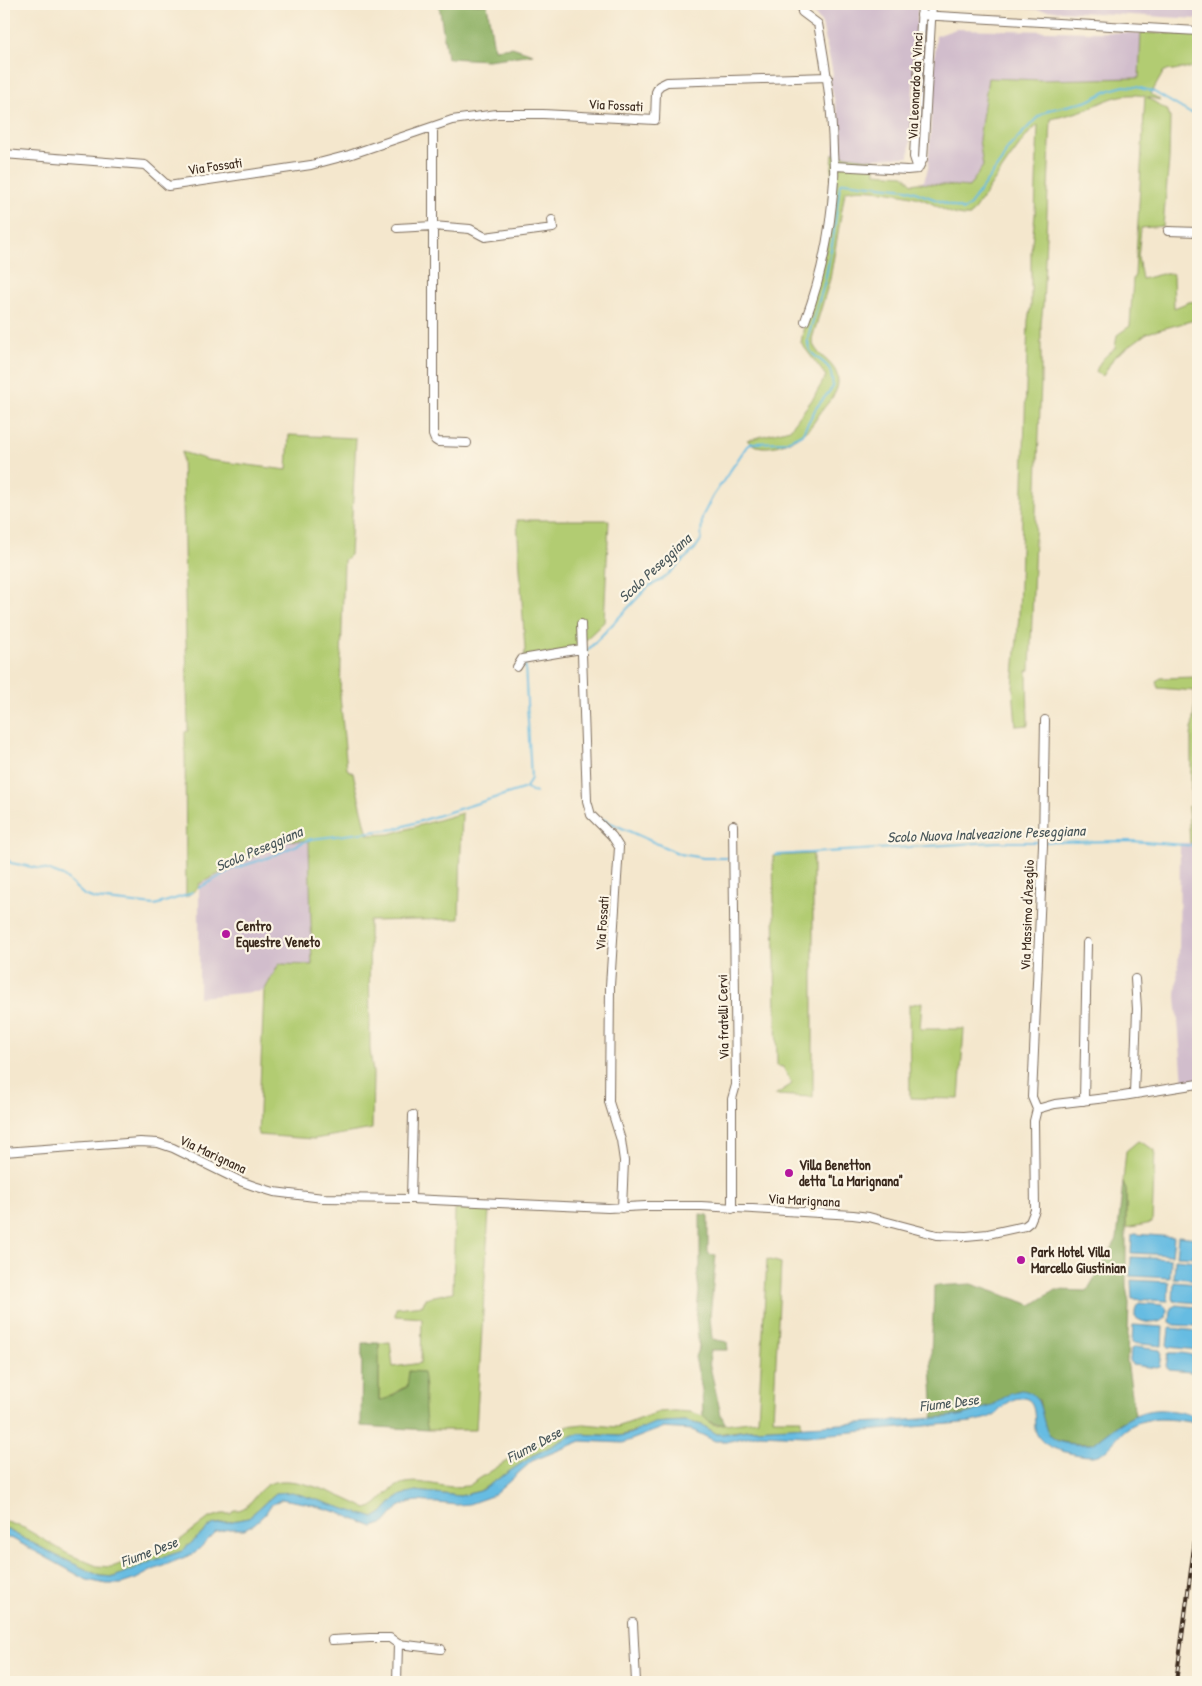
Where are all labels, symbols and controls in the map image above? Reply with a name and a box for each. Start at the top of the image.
street label: Via Leonardo da Vinci [902,32,927,140]
street label: Via Fossati [588,94,644,115]
street label: Via Fossati [186,152,243,179]
water label: Scolo Peseggiana [614,527,697,607]
water label: Scolo Nuova Inalveazione Peseggiana [887,819,1087,847]
water label: Scolo Peseggiana [212,820,307,876]
street label: Via Massimo d'Azeglio [1015,859,1039,971]
street label: Via Fossati [590,895,613,951]
place label: Centro Equestre Veneto [236,916,320,953]
marker: Centro Equestre Veneto [220,928,232,940]
street label: Via fratelli Cervi [712,974,733,1060]
street label: Via Marignana [176,1130,250,1178]
place label: Villa Benetton detta "La Marignana" [799,1155,903,1192]
marker: Villa Benetton detta "La Marignana" [783,1167,795,1179]
street label: Via Marignana [768,1188,841,1212]
place label: Park Hotel Villa Marcello Giustinian [1031,1242,1126,1277]
marker: Park Hotel Villa Marcello Giustinian [1015,1254,1027,1266]
water label: Fiume Dese [918,1388,981,1417]
water label: Fiume Dese [503,1421,566,1468]
water label: Fiume Dese [117,1531,181,1572]

